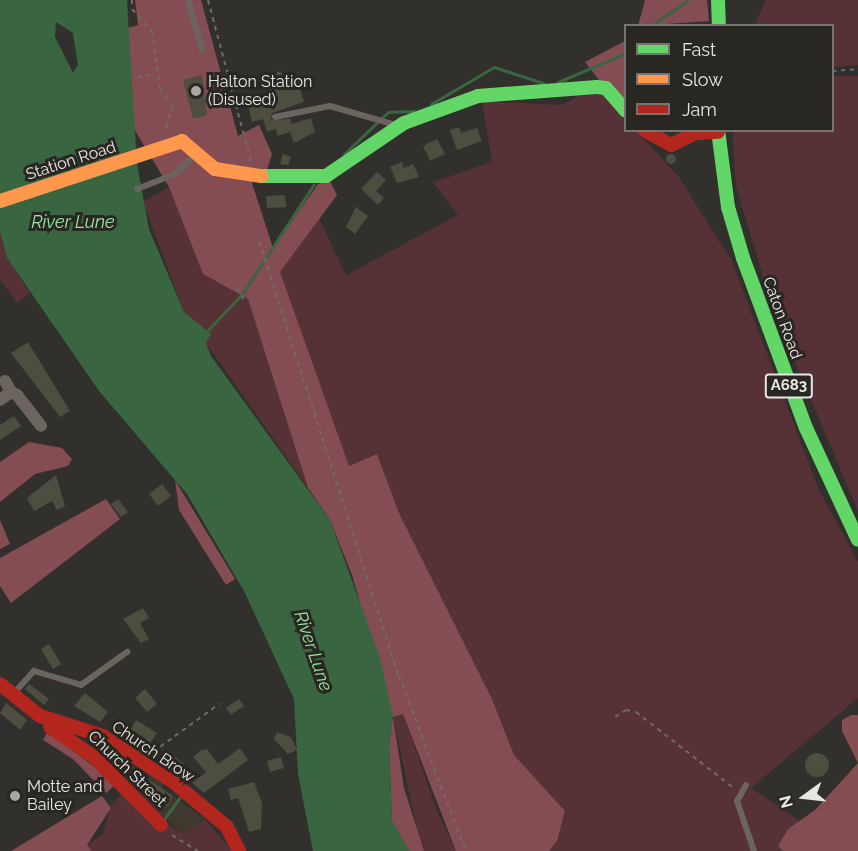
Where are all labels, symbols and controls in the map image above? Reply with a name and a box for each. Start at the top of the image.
legend [624,24,834,132]
text: Fast [682,39,716,60]
text: Slow [682,69,723,90]
place label: Halton Station (Disused) [208,72,312,110]
marker: Halton Station (Disused) [189,84,203,98]
text: Jam [682,99,717,120]
street label: Station Road [23,137,119,185]
water label: River Lune [31,211,115,233]
street label: Caton Road [758,274,806,362]
road number: A683 [764,374,814,398]
water label: River Lune [289,608,337,694]
street label: Church Brow [108,717,198,787]
street label: Church Street [84,727,170,811]
north arrow [774,767,834,827]
place label: Motte and Bailey [27,777,102,815]
marker: Motte and Bailey [8,789,22,803]
text: N [775,793,797,810]

